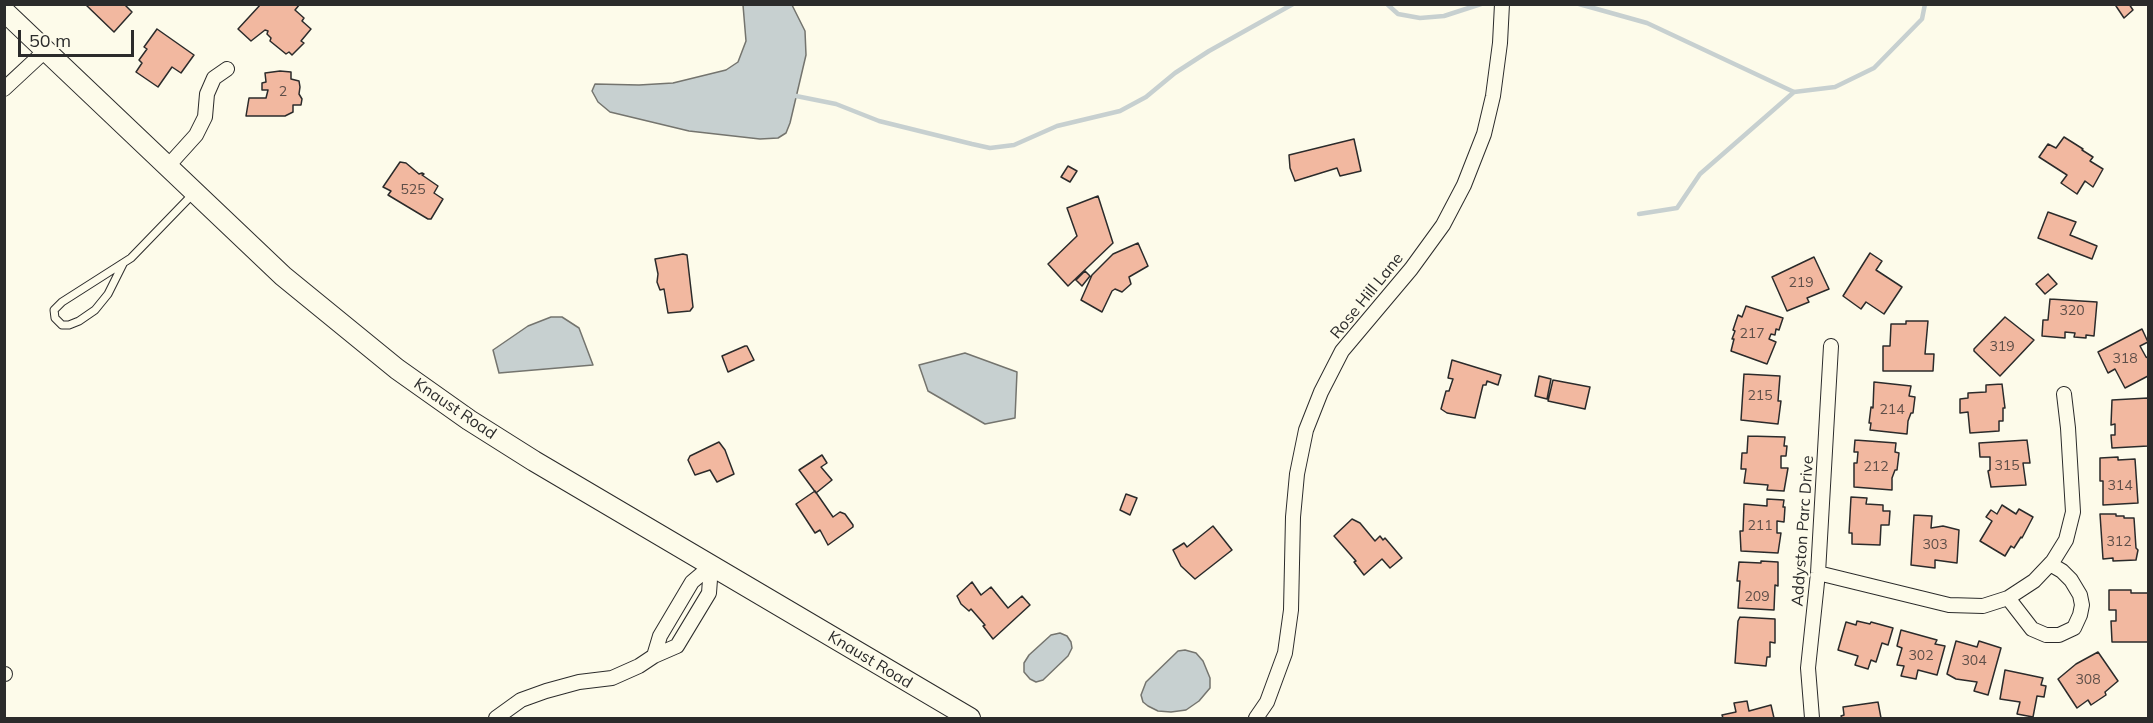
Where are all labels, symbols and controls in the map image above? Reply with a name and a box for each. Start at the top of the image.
scale bar [21,18,136,56]
text: 50 m [29,29,71,52]
house number: 2 [279,84,287,100]
house number: 525 [400,182,426,198]
street label: Rose Hill Lane [1326,249,1408,343]
house number: 219 [1788,275,1814,291]
house number: 320 [2059,303,2085,319]
house number: 217 [1739,326,1765,342]
house number: 319 [1989,339,2015,355]
house number: 318 [2112,351,2138,367]
street label: Knaust Road [410,374,500,444]
house number: 215 [1747,388,1773,404]
house number: 214 [1879,402,1905,418]
street label: Addyston Parc Drive [1788,455,1818,607]
house number: 315 [1994,458,2020,474]
house number: 212 [1863,459,1889,475]
house number: 314 [2107,478,2133,494]
house number: 211 [1747,518,1773,534]
house number: 312 [2106,534,2132,550]
house number: 303 [1922,537,1948,553]
house number: 209 [1744,589,1770,605]
street label: Knaust Road [824,627,916,693]
house number: 302 [1908,648,1934,664]
house number: 304 [1961,653,1987,669]
house number: 308 [2075,672,2101,688]

